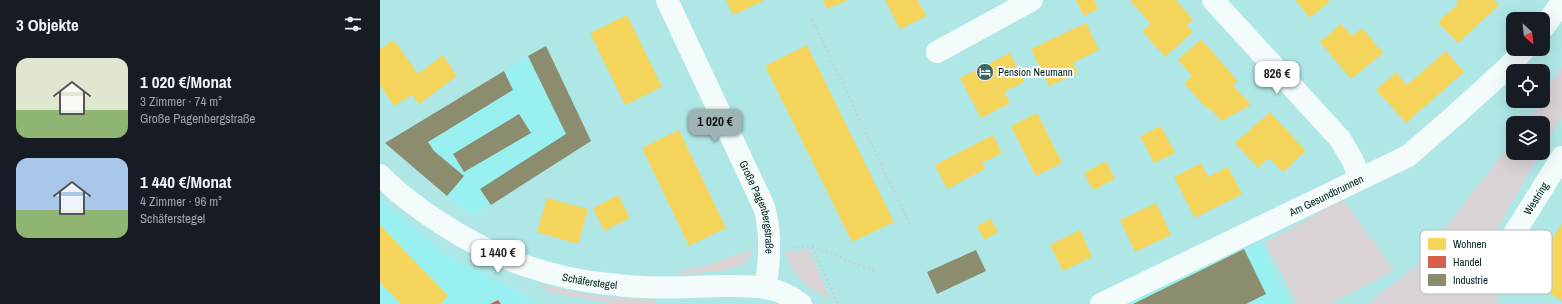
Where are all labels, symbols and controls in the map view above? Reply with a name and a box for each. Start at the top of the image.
north arrow [1506,12,1550,56]
map controls [1506,12,1550,160]
text: 3 Objekte [16,13,79,36]
icon: filters [342,13,364,35]
pin: 826 € [1249,61,1305,95]
hotel icon: Pension Neumann [975,62,995,82]
button: locate [1506,64,1550,108]
place label: Pension Neumann [998,65,1073,79]
text: 826 € [1264,65,1290,82]
text: 1 020 €/Monat [140,70,231,93]
icon: home [48,74,96,122]
text: 3 Zimmer · 74 m² [140,93,222,110]
pin: 1 020 € [678,109,752,143]
text: Große Pagenbergstraße [140,110,256,127]
text: 1 020 € [697,113,733,130]
button: layers [1506,116,1550,160]
street label: Große Pagenbergstraße [736,158,776,254]
text: 1 440 €/Monat [140,170,231,193]
street label: Am Gesundbrunnen [1286,172,1366,220]
icon: home [48,174,96,222]
street label: Westring [1521,179,1552,217]
text: 4 Zimmer · 96 m² [140,193,222,210]
text: Schäferstegel [140,210,205,227]
legend [1420,230,1552,294]
text: Wohnen [1453,237,1486,251]
pin: 1 440 € [461,240,535,274]
text: 1 440 € [480,244,516,261]
text: Handel [1453,255,1482,269]
street label: Schäferstegel [561,270,618,292]
text: Industrie [1453,273,1488,287]

